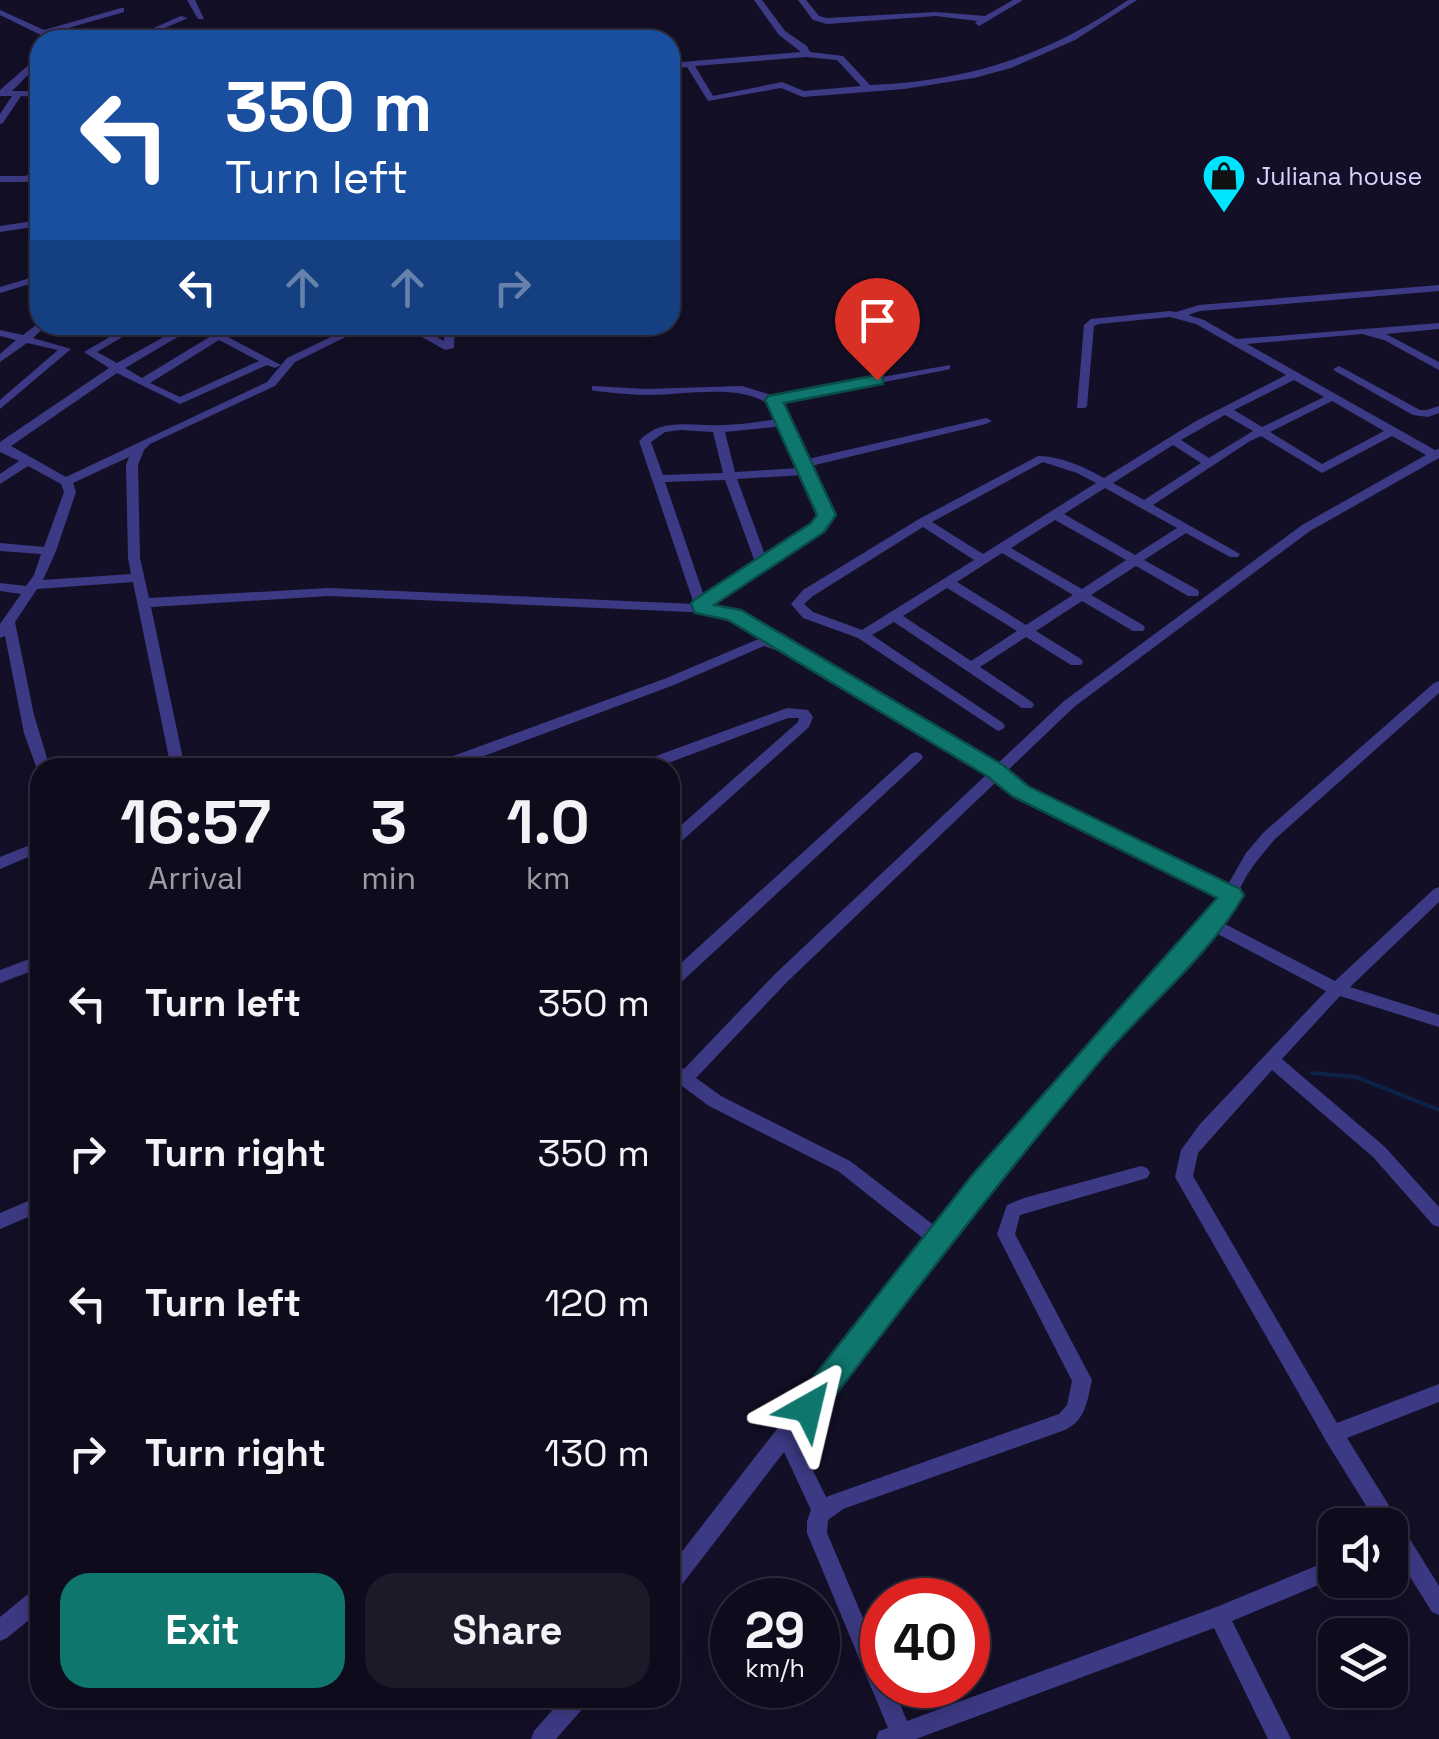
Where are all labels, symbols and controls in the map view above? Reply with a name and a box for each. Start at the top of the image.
text: 350 m [225,62,432,151]
icon: left [60,70,190,200]
text: Turn left [225,149,408,206]
shop icon: Juliana house [1201,153,1247,214]
place label: Juliana house [1256,160,1422,192]
icon: left [170,260,225,315]
icon: ahead [275,260,330,315]
icon: ahead [380,260,435,315]
icon: right [485,260,540,315]
pin [835,278,920,381]
icon: arrive [850,293,905,348]
text: 16:57 [120,784,271,861]
text: 3 [370,784,407,861]
text: 1.0 [506,784,590,861]
text: Arrival [148,858,243,898]
text: min [361,858,416,898]
text: km [526,858,570,898]
icon: left [60,976,115,1031]
text: Turn left [145,979,301,1027]
text: 350 m [537,979,650,1027]
icon: right [60,1126,115,1181]
text: Turn right [145,1129,326,1177]
text: 350 m [537,1129,650,1177]
icon: left [60,1276,115,1331]
text: Turn left [145,1279,301,1327]
text: 120 m [544,1279,650,1327]
position arrow [756,1356,860,1460]
icon: right [60,1426,115,1481]
text: Turn right [145,1429,326,1477]
text: 130 m [544,1429,650,1477]
map controls [1318,1508,1408,1708]
button: sound [1318,1508,1408,1598]
button: Exit [60,1573,345,1688]
button: Share [365,1573,650,1688]
speed limit sign: 40 [860,1578,990,1708]
text: 29 [745,1599,805,1663]
button: layers [1318,1618,1408,1708]
text: km/h [745,1652,805,1684]

